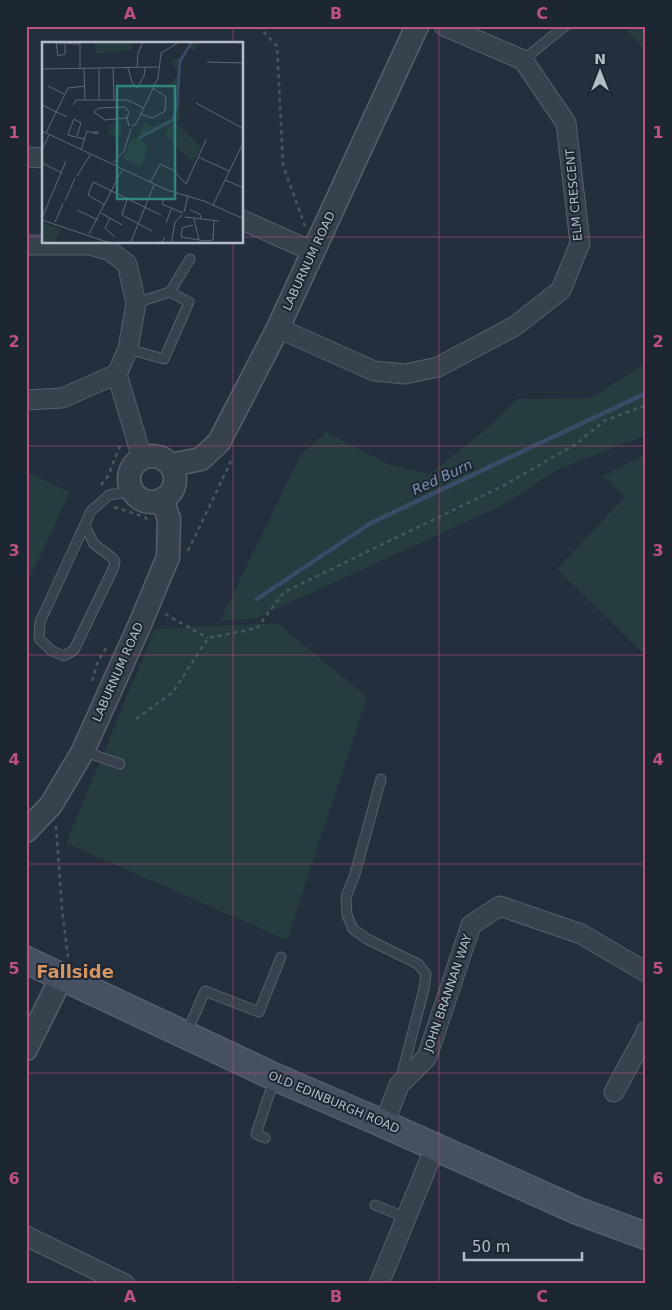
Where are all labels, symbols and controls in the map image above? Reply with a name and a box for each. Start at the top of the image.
text: A [124,4,137,23]
text: B [330,4,342,23]
text: C [536,4,548,23]
inset map [42,42,244,244]
north arrow [574,48,624,98]
text: N [594,51,606,67]
text: 1 [8,123,20,142]
text: 1 [652,123,664,142]
street label: ELM CRESCENT [563,148,585,242]
street label: LABURNUM ROAD [280,209,338,313]
text: 2 [8,332,20,351]
text: 2 [652,332,664,351]
water label: Red Burn [409,456,475,498]
text: 3 [8,541,20,560]
text: 3 [652,541,664,560]
street label: LABURNUM ROAD [90,620,146,724]
text: 4 [8,750,20,769]
text: 4 [652,750,664,769]
street label: JOHN BRANNAN WAY [421,932,475,1055]
text: 5 [8,959,20,978]
text: 5 [652,959,664,978]
district label: Fallside [36,961,114,982]
street label: OLD EDINBURGH ROAD [266,1068,402,1136]
text: 6 [8,1169,20,1188]
text: 6 [652,1169,664,1188]
scale bar [464,1230,582,1262]
text: 50 m [472,1238,510,1256]
text: A [124,1287,137,1306]
text: B [330,1287,342,1306]
text: C [536,1287,548,1306]

